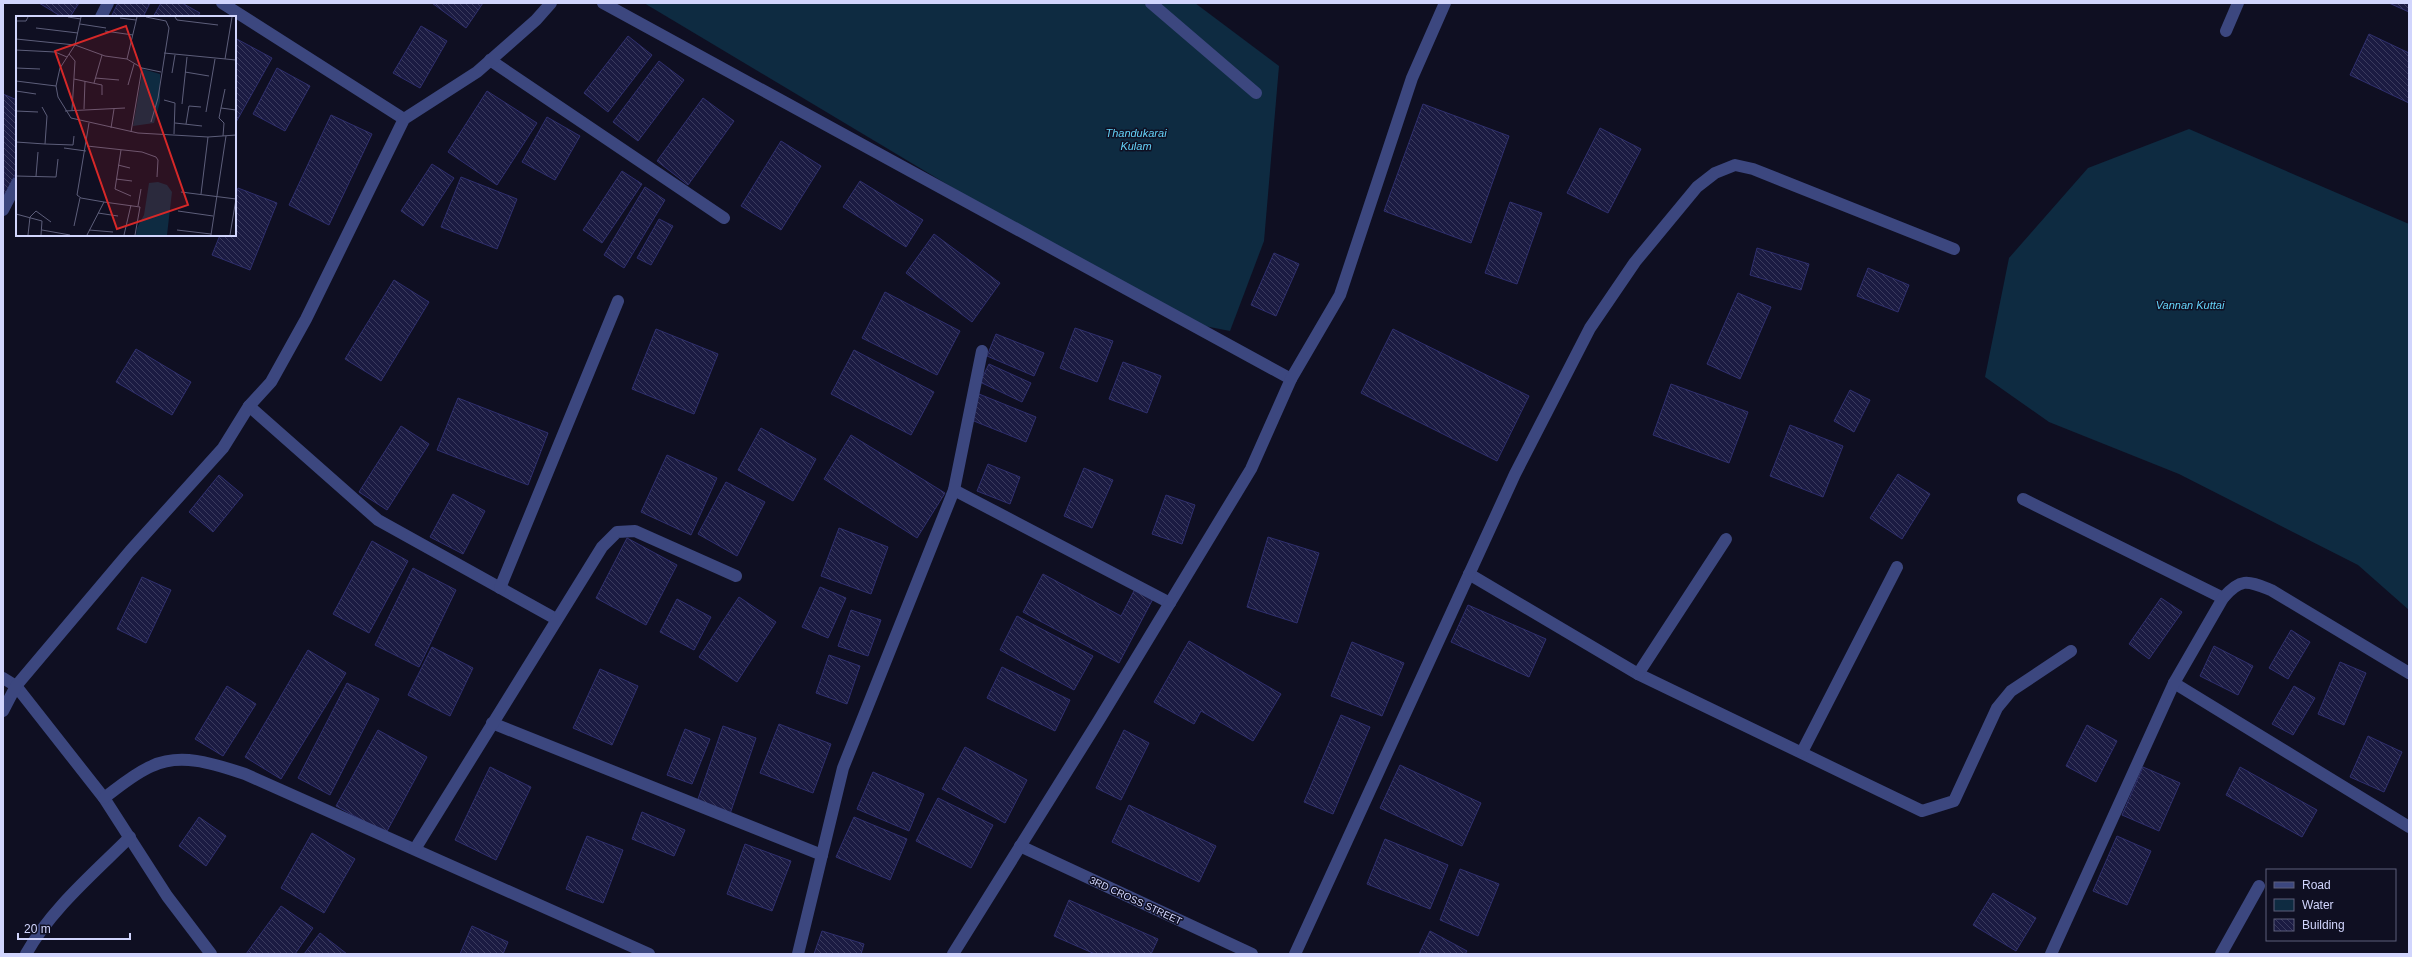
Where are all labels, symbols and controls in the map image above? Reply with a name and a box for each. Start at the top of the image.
inset map [16,16,236,236]
water label: Thandukarai Kulam [1105,127,1167,152]
water label: Vannan Kuttai [2156,299,2225,311]
legend [2266,869,2396,941]
street label: 3RD CROSS STREET [1088,874,1184,927]
text: Road [2302,878,2331,892]
text: Water [2302,898,2334,912]
scale bar [18,915,130,941]
text: Building [2302,918,2345,932]
text: 20 m [24,922,51,936]

